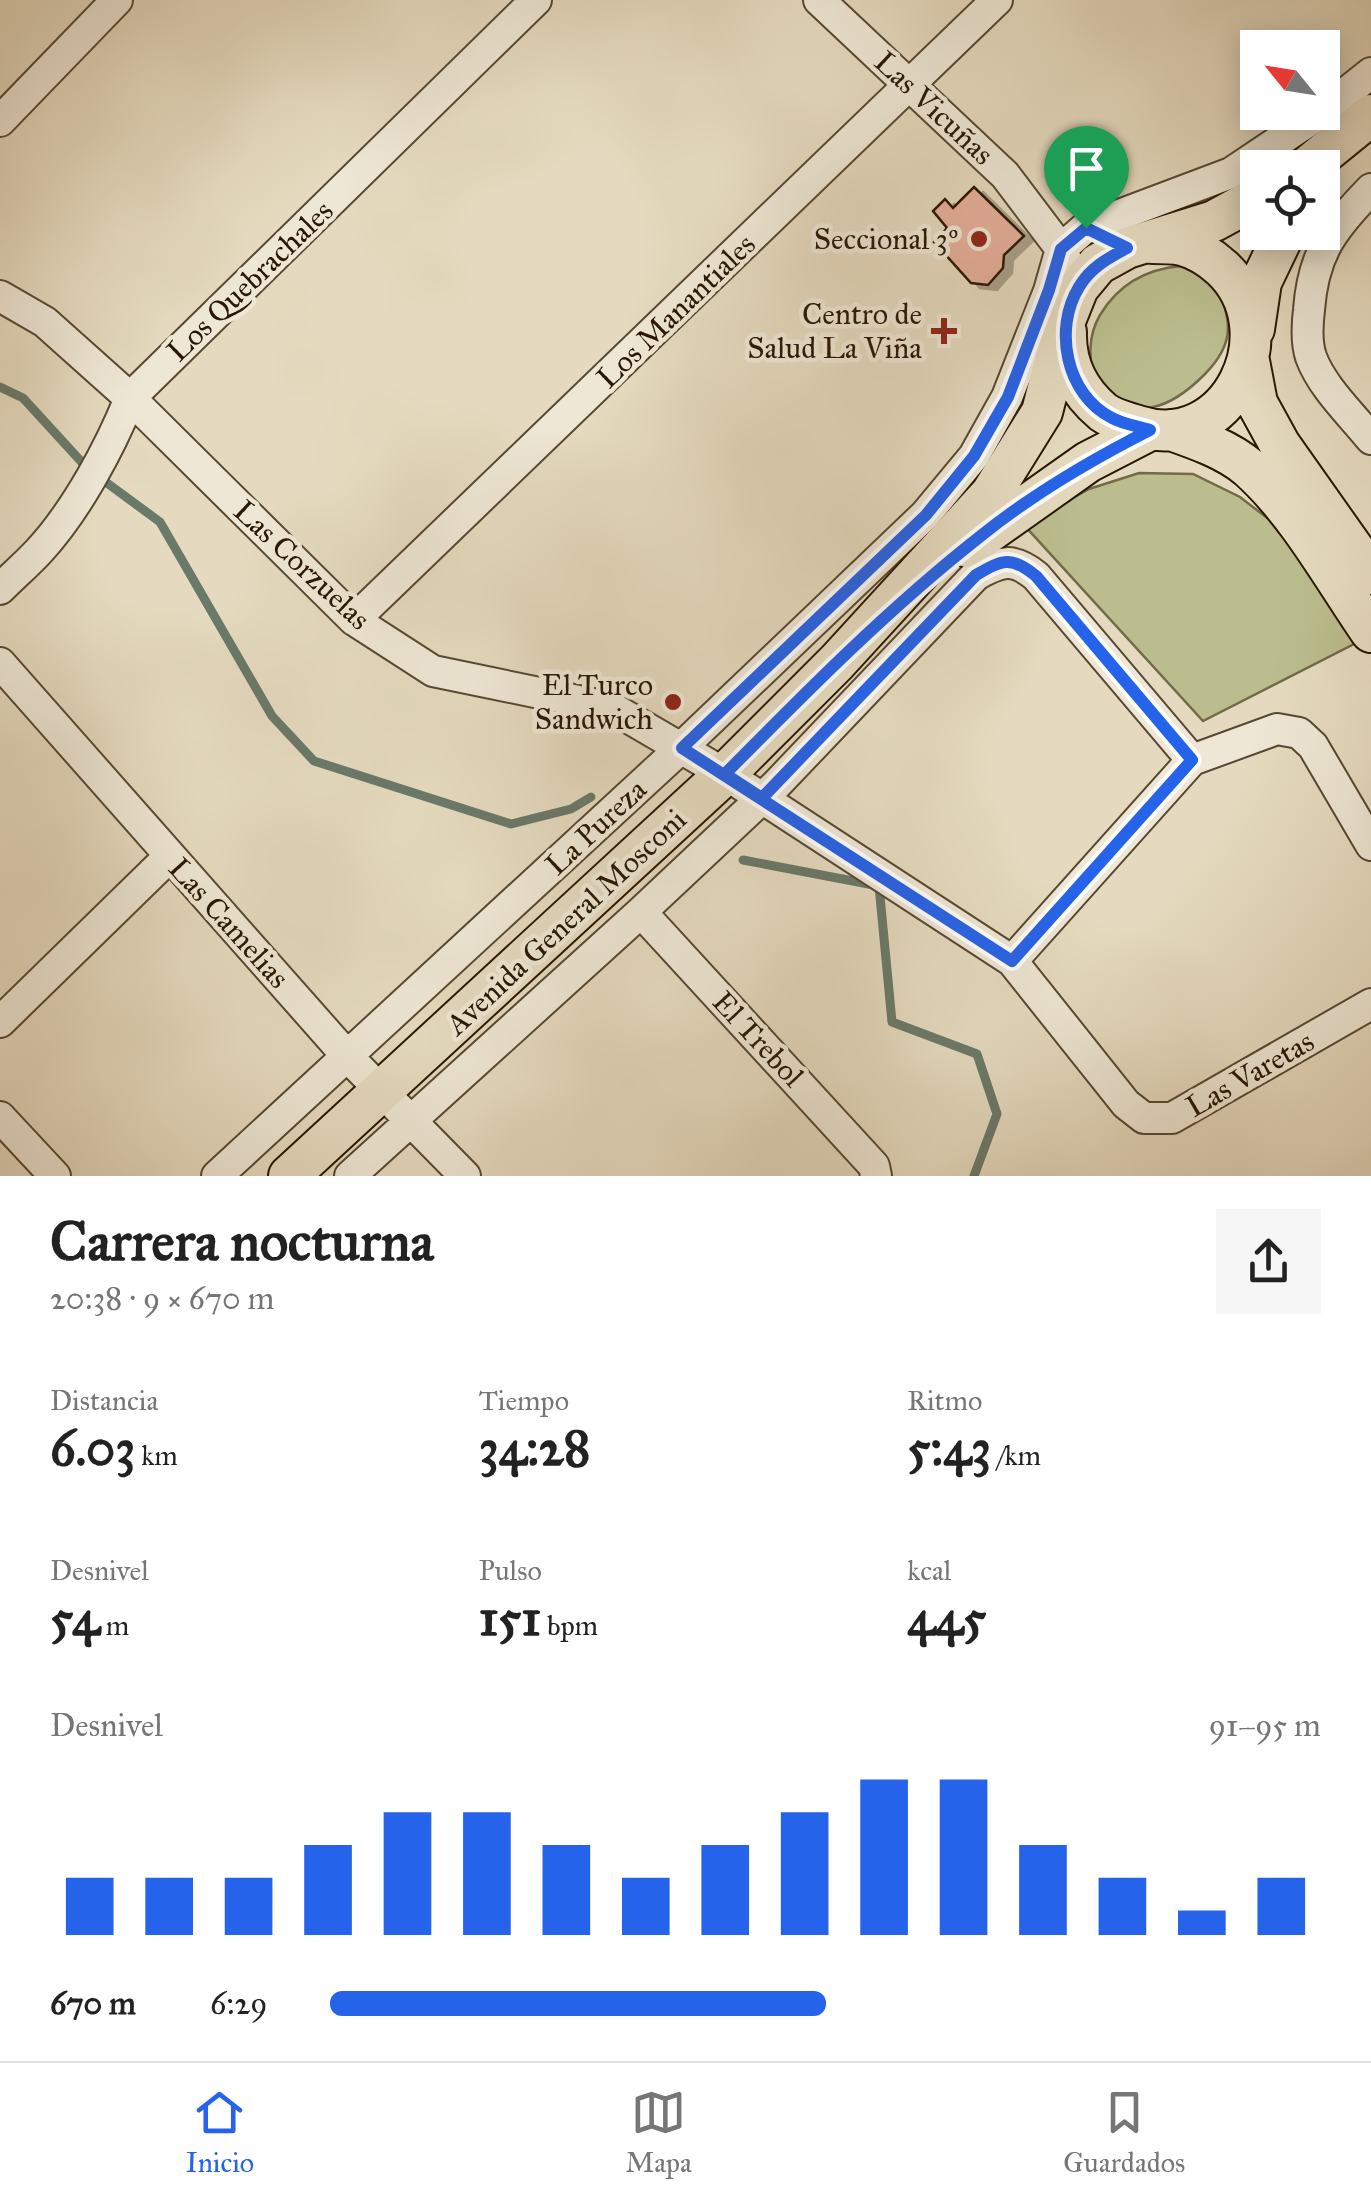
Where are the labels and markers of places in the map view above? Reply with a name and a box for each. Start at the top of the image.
pin [1044,126,1129,229]
place label: Seccional 3º [814,221,959,257]
marker: Seccional 3º [968,228,990,250]
place label: Centro de Salud La Viña [747,296,922,366]
marker: Centro de Salud La Viña [931,318,957,344]
place label: El Turco Sandwich [535,667,653,737]
marker: El Turco Sandwich [662,691,684,713]

